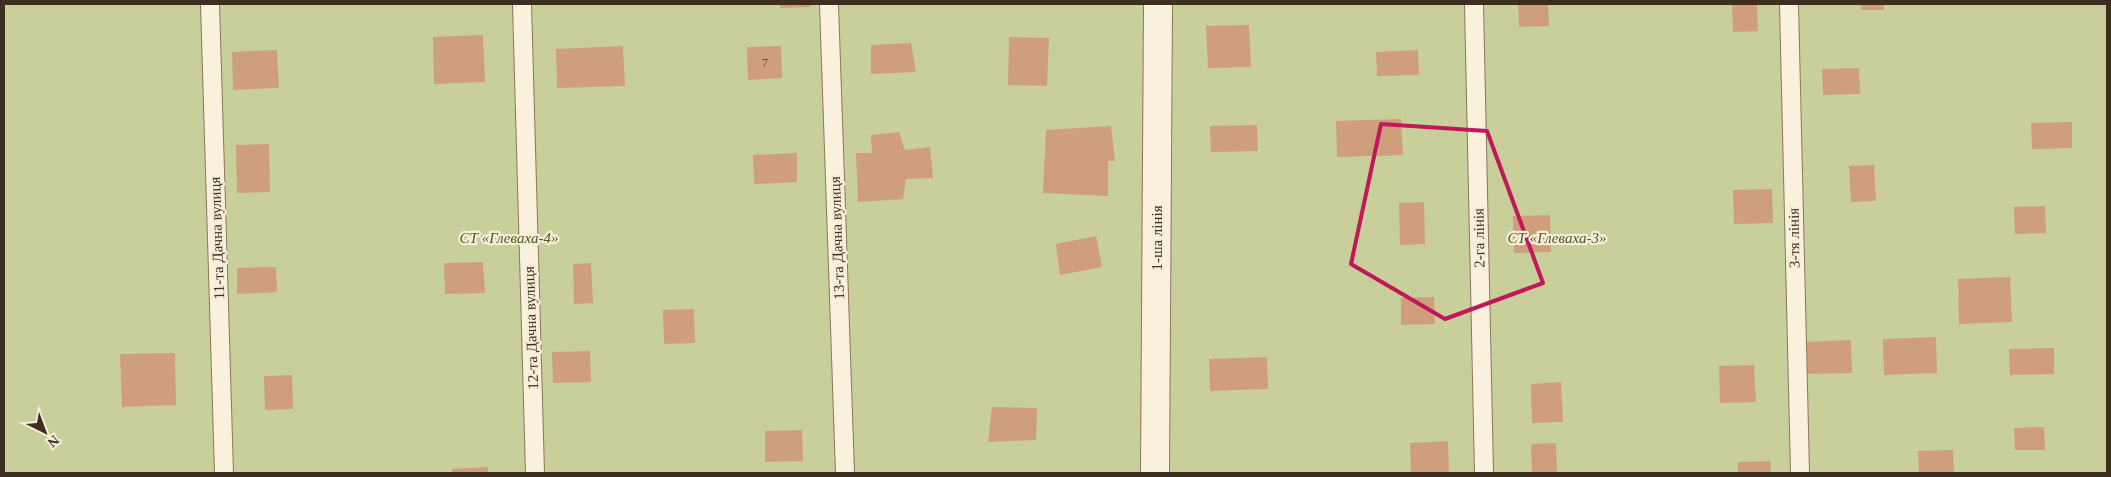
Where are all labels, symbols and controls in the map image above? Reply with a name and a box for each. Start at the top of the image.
house number: 7 [762,56,768,70]
street label: 11-та Дачна вулиця [207,176,227,300]
street label: 13-та Дачна вулиця [827,176,847,300]
street label: 1-ша лінія [1149,205,1165,271]
street label: 2-га лінія [1470,208,1488,268]
street label: 3-тя лінія [1785,208,1803,268]
park label: СТ «Глеваха-4» [460,230,558,246]
park label: СТ «Глеваха-3» [1508,230,1606,246]
street label: 12-та Дачна вулиця [521,266,541,390]
north arrow [20,407,70,457]
text: N [45,432,62,450]

